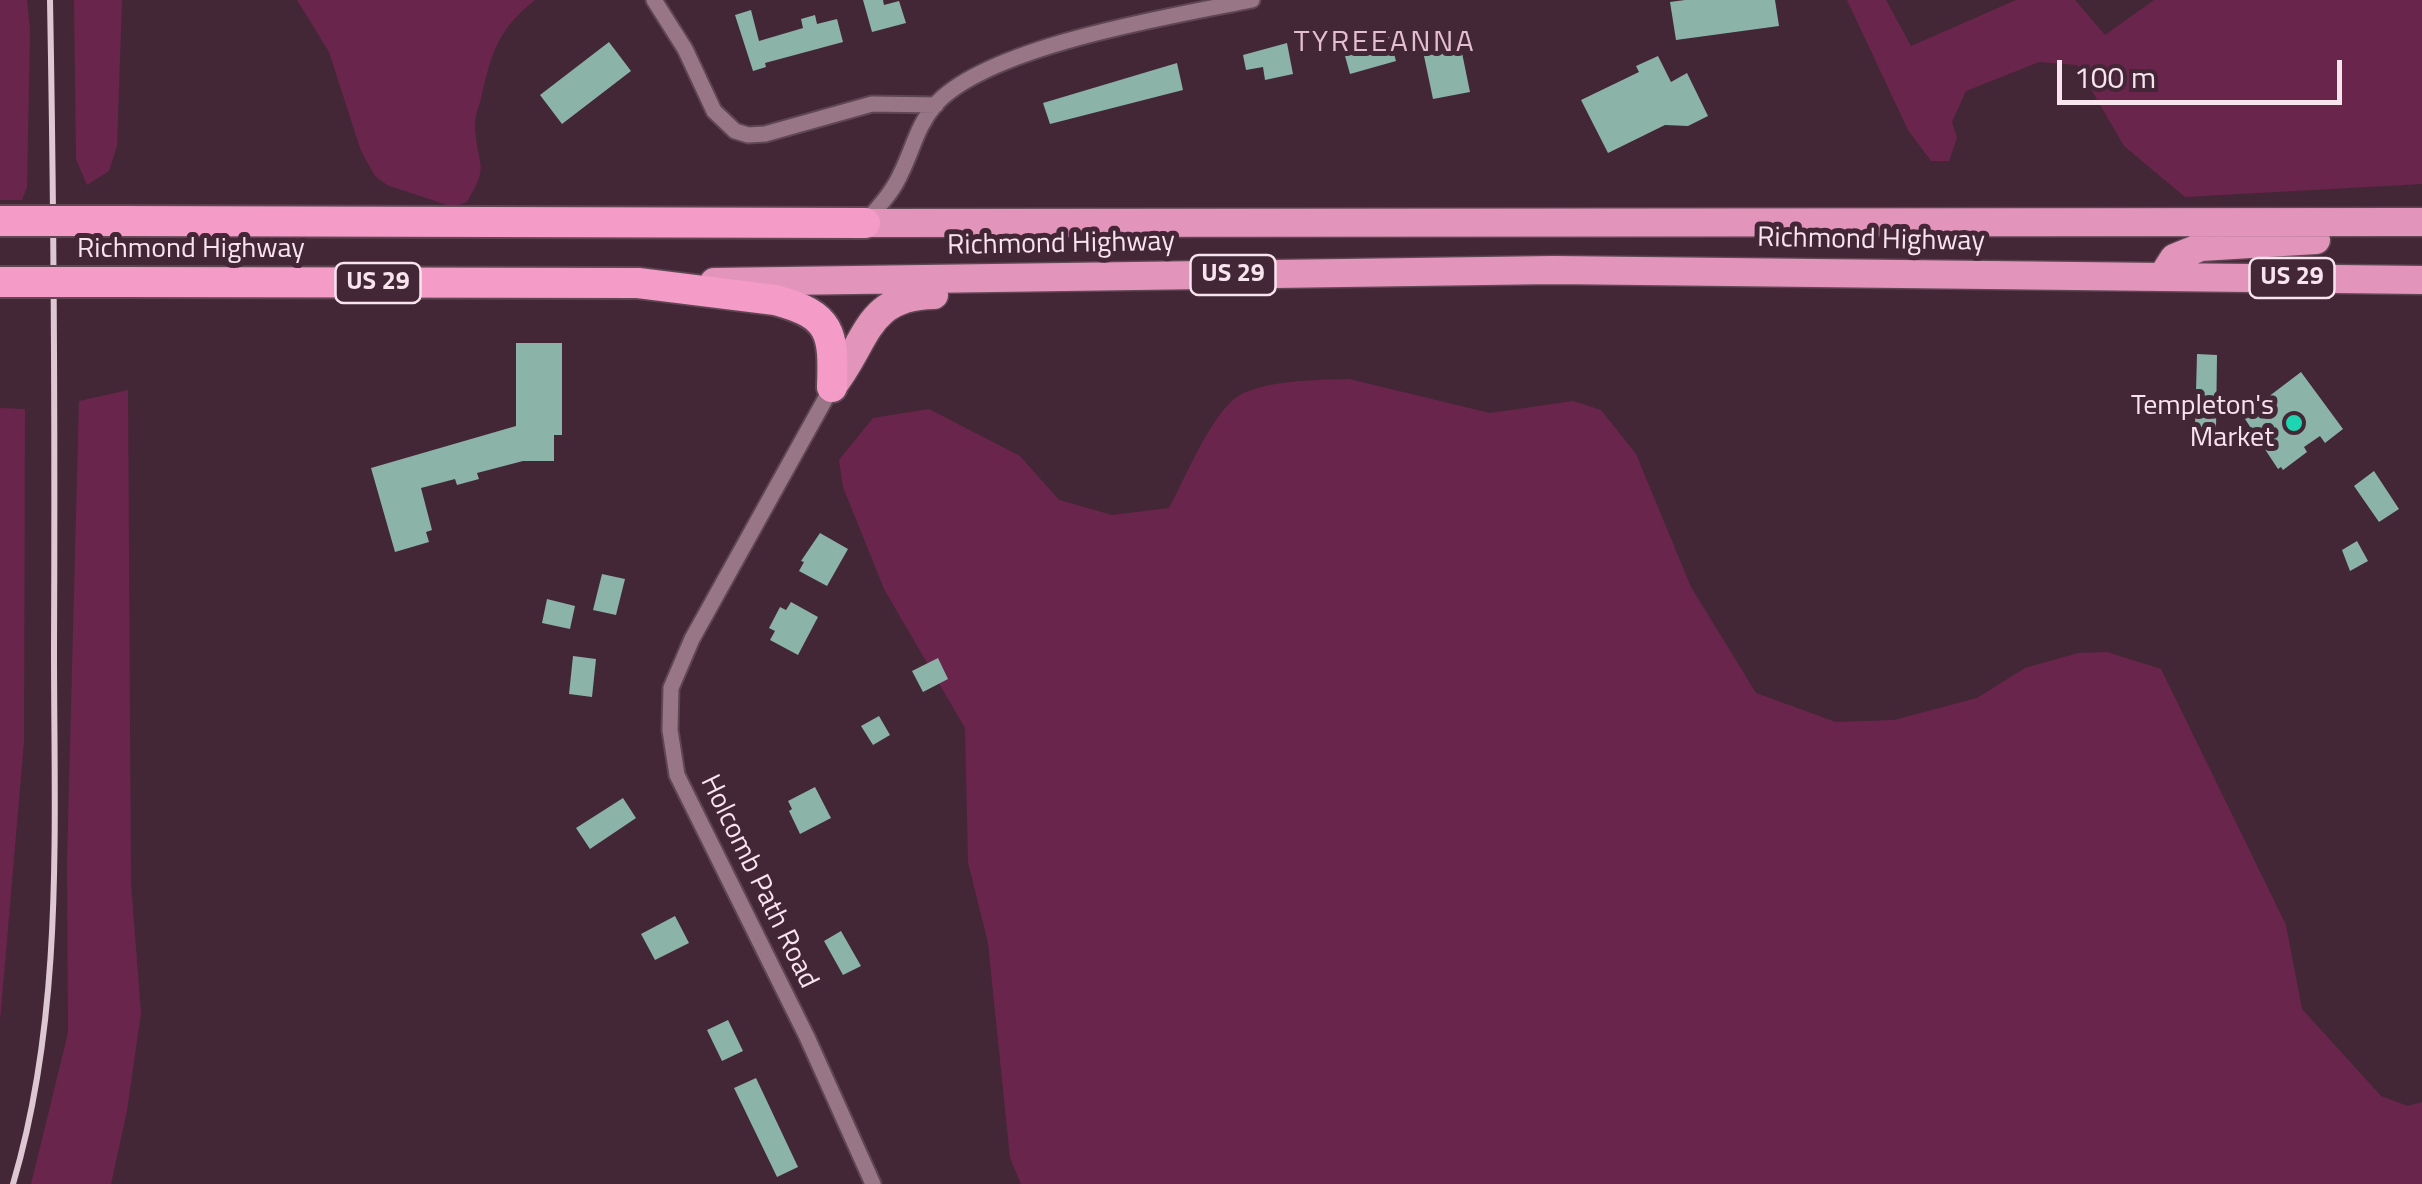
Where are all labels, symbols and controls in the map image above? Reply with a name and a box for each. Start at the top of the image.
district label: TYREEANNA [1294,26,1476,62]
scale bar [2062,40,2347,102]
text: 100 m [2074,54,2156,100]
street label: Richmond Highway [1757,222,1985,260]
street label: Richmond Highway [947,226,1175,264]
street label: Richmond Highway [77,233,305,267]
road number: US 29 [1190,255,1276,295]
road number: US 29 [2250,258,2334,298]
road number: US 29 [336,263,420,303]
place label: Templeton's Market [2131,390,2274,456]
marker: Templeton's Market [2283,412,2305,434]
street label: Holcomb Path Road [692,770,824,994]

